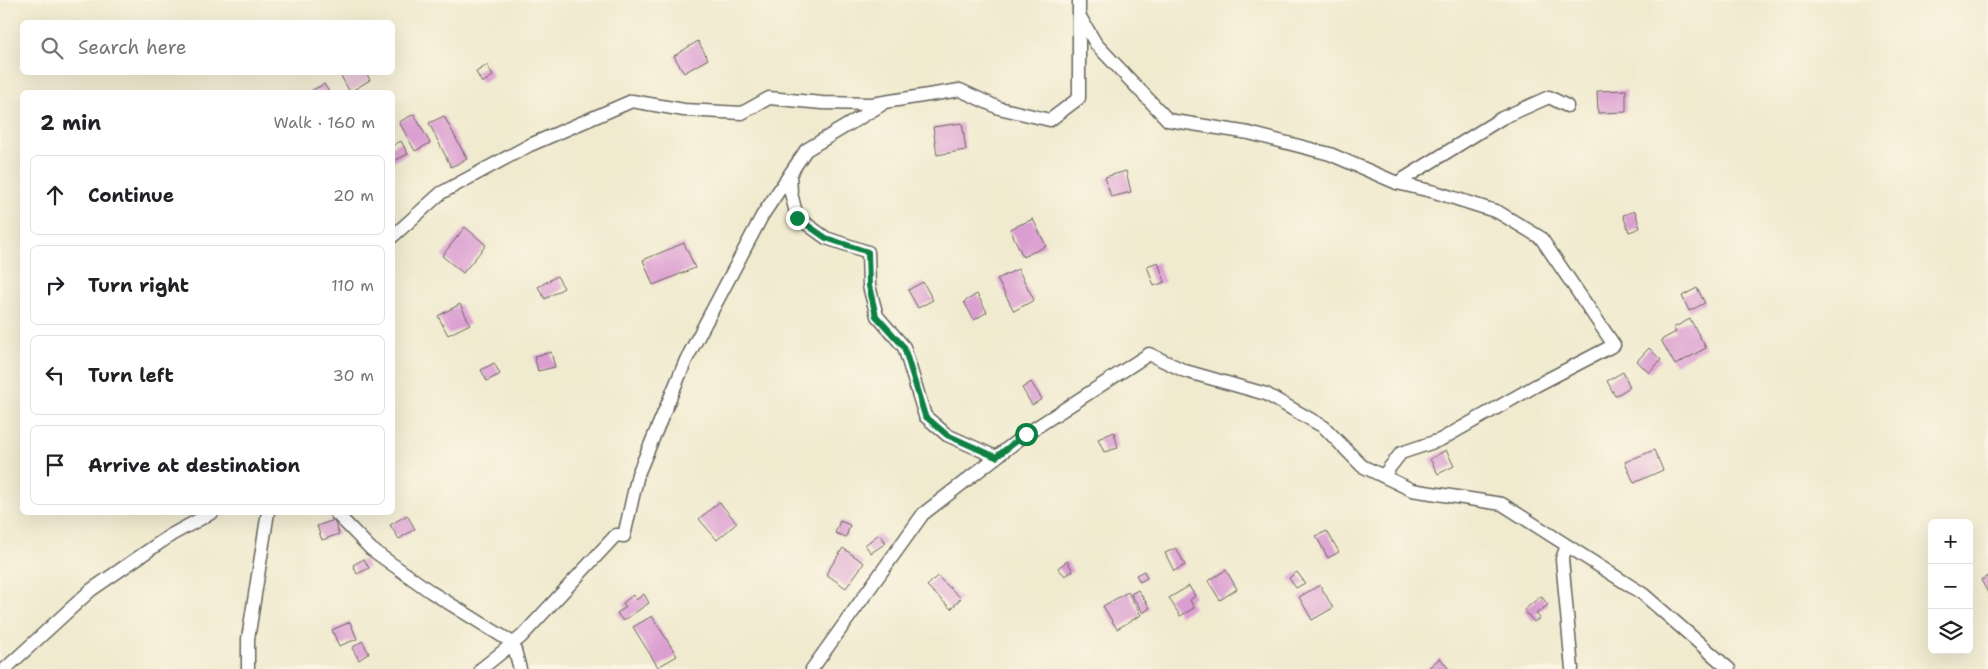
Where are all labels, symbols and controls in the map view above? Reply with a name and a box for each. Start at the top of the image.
search box [20,20,395,75]
icon: search [38,34,66,62]
text: Search here [78,35,187,60]
text: 2 min [40,109,101,137]
text: Walk · 160 m [274,112,375,133]
icon: ahead [41,181,69,209]
text: Continue [88,183,174,208]
text: 20 m [333,185,374,206]
route end [786,207,809,230]
icon: right [41,271,69,299]
text: Turn right [88,273,189,298]
text: 110 m [331,275,374,296]
icon: left [41,361,69,389]
text: Turn left [88,363,174,388]
text: 30 m [333,365,374,386]
route start [1015,423,1038,446]
icon: arrive [41,451,69,479]
text: Arrive at destination [88,453,300,478]
map controls [1928,519,1973,654]
button: + [1928,519,1973,564]
button: − [1928,564,1973,609]
button: layers [1928,609,1973,654]

